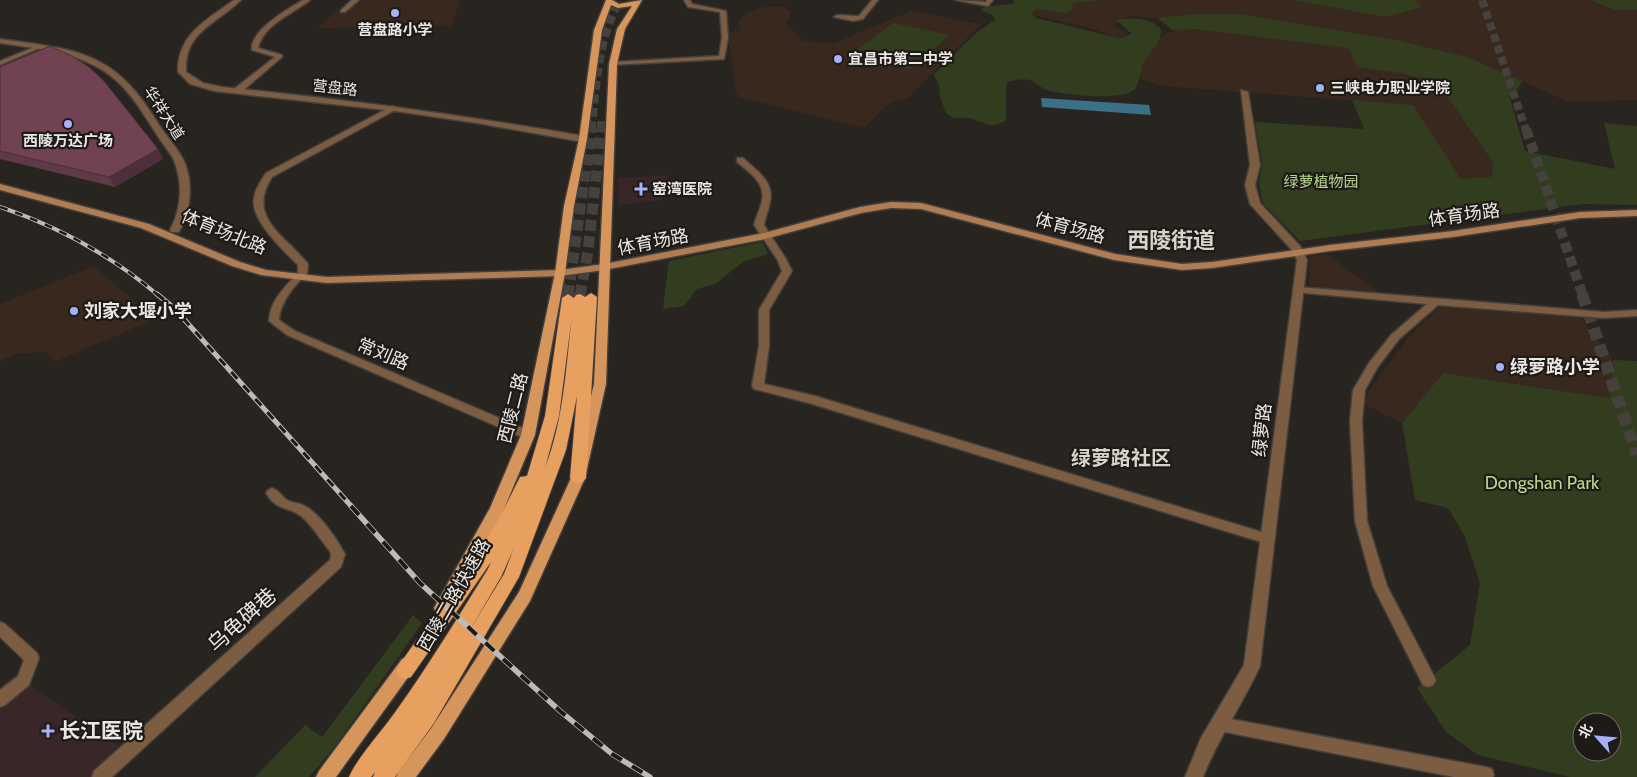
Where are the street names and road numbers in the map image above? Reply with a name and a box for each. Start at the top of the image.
street label: 营盘路 [312,77,358,99]
street label: 华祥大道 [140,83,188,143]
street label: 体育场路 [1427,199,1501,231]
street label: 体育场北路 [178,205,270,259]
street label: 体育场路 [1032,208,1108,248]
street label: 体育场路 [616,224,690,260]
street label: 常刘路 [354,333,412,375]
street label: 西陵二路 [494,370,532,446]
street label: 绿萝路 [1248,402,1276,458]
street label: 西陵二路快速路 [413,535,495,655]
street label: 乌龟碑巷 [202,582,281,657]

